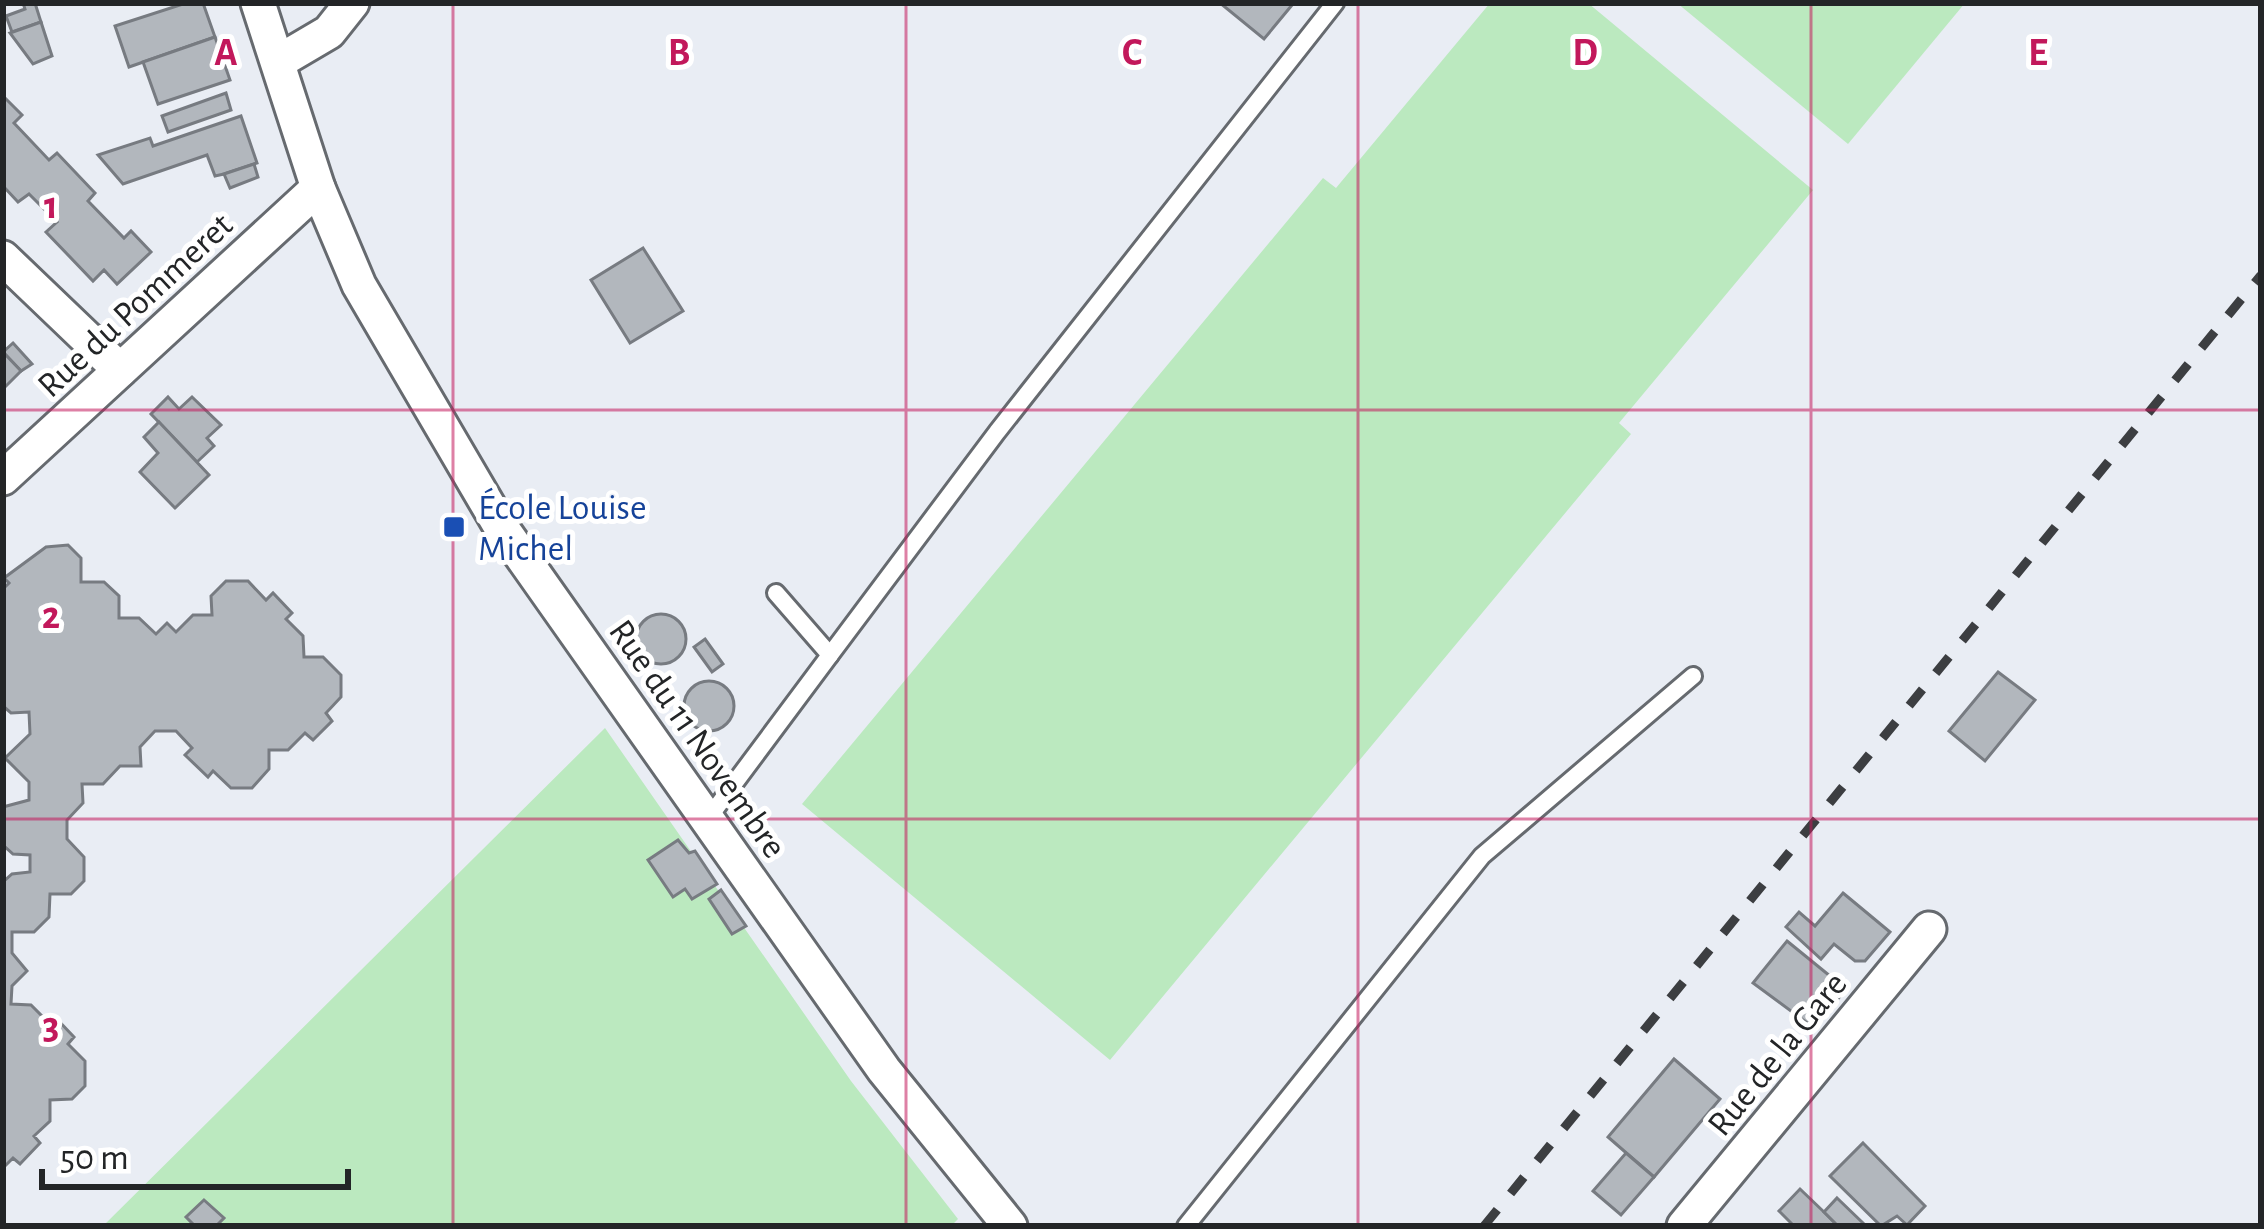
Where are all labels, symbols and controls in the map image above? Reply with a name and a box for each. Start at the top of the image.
text: A [214,34,238,73]
text: B [668,34,690,73]
text: C [1122,34,1142,73]
text: D [1572,34,1598,73]
text: E [2028,34,2048,73]
text: 1 [44,187,58,226]
street label: Rue du Pommeret [31,206,240,404]
place label: École Louise Michel [478,487,647,567]
marker: École Louise Michel [441,514,467,540]
text: 2 [42,597,60,636]
street label: Rue du 11 Novembre [602,614,793,865]
street label: Rue de la Gare [1701,966,1854,1143]
text: 3 [43,1007,59,1046]
scale bar [42,1115,348,1189]
text: 50 m [60,1140,129,1176]

